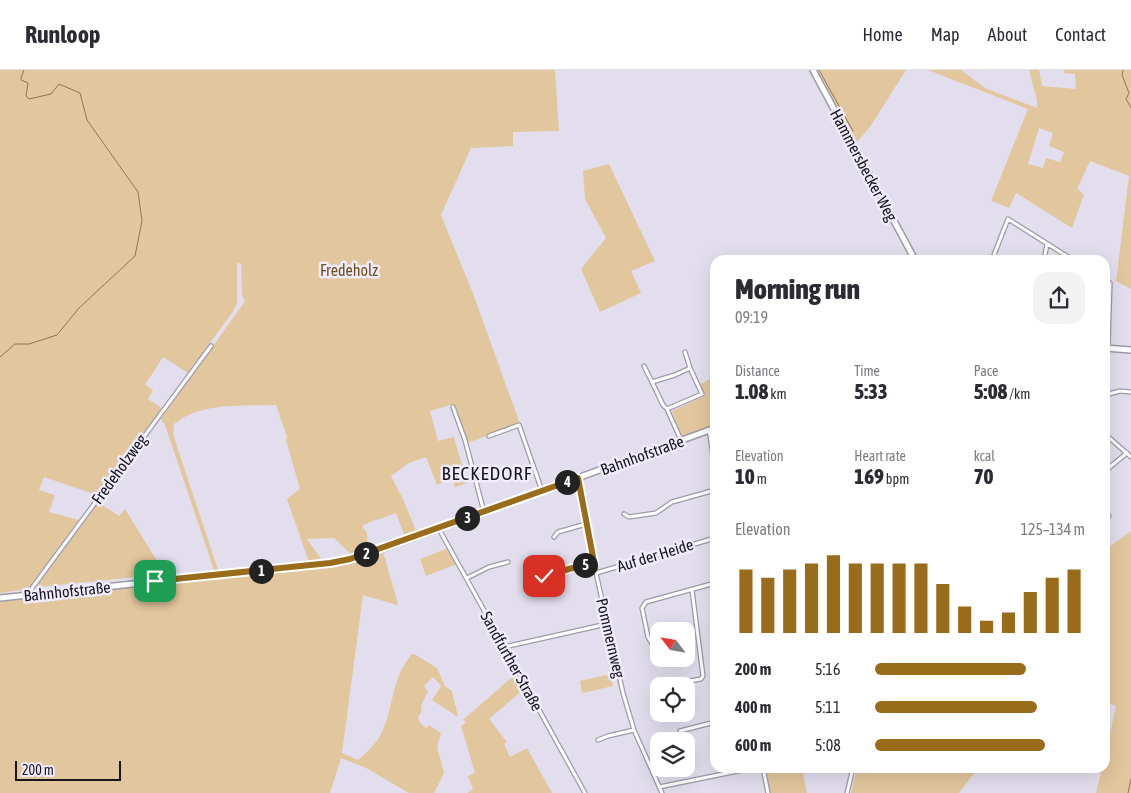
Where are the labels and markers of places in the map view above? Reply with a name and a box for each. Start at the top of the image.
pin: 4 [554,470,580,494]
pin: 3 [454,506,480,530]
pin: 2 [354,542,378,566]
pin: 5 [572,552,598,578]
pin [523,555,565,597]
pin: 1 [248,558,274,584]
pin [134,560,176,602]

